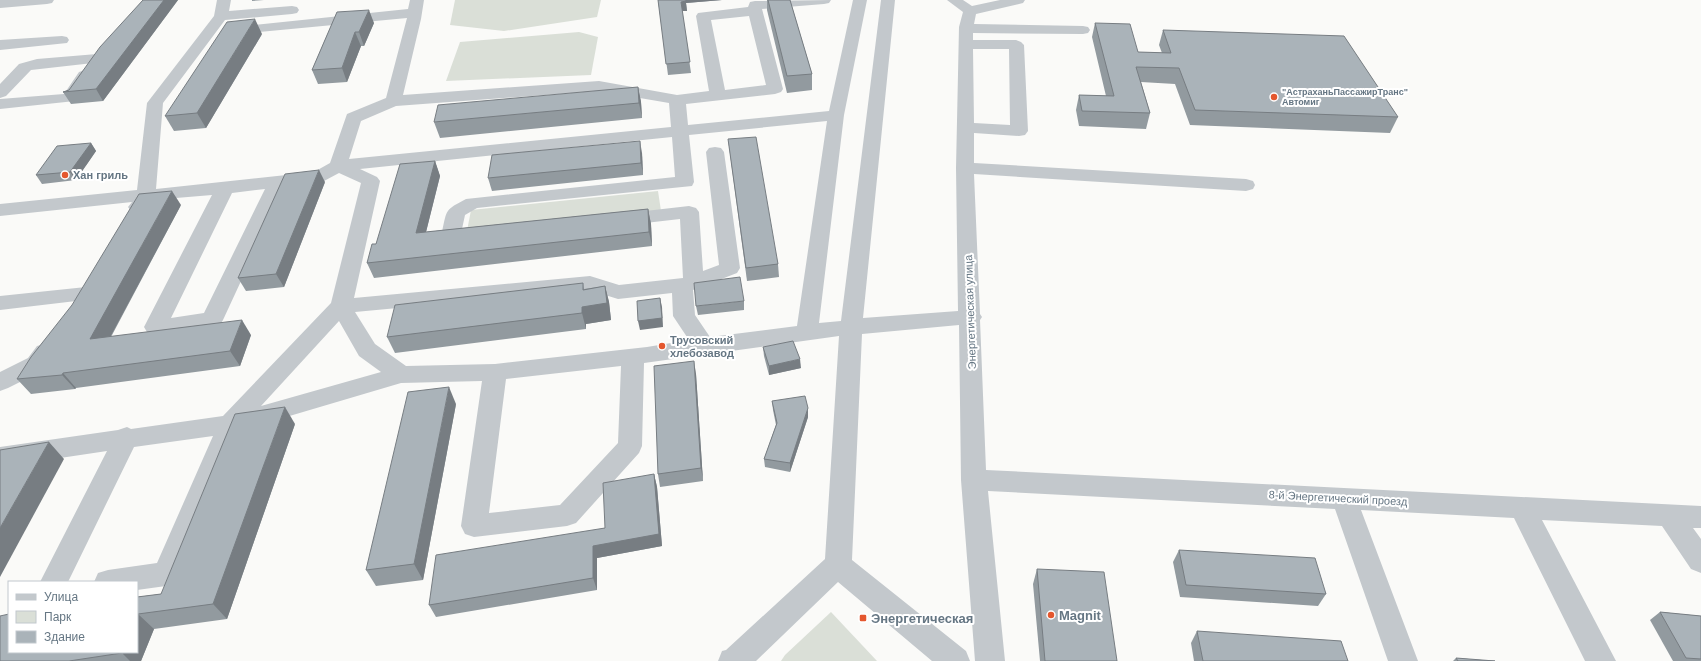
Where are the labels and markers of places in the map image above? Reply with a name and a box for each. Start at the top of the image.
place label: "АстраханьПассажирТранс" Автомиг [1282,87,1408,107]
marker: "АстраханьПассажирТранс" Автомиг [1269,92,1279,102]
place label: Хан гриль [73,169,128,181]
marker: Хан гриль [60,170,70,180]
place label: Трусовский хлебозавод [670,334,734,359]
marker: Трусовский хлебозавод [657,341,667,351]
place label: Magnit [1059,608,1102,623]
marker: Magnit [1046,610,1056,620]
place label: Энергетическая [871,611,973,626]
marker: Энергетическая [858,613,868,623]

